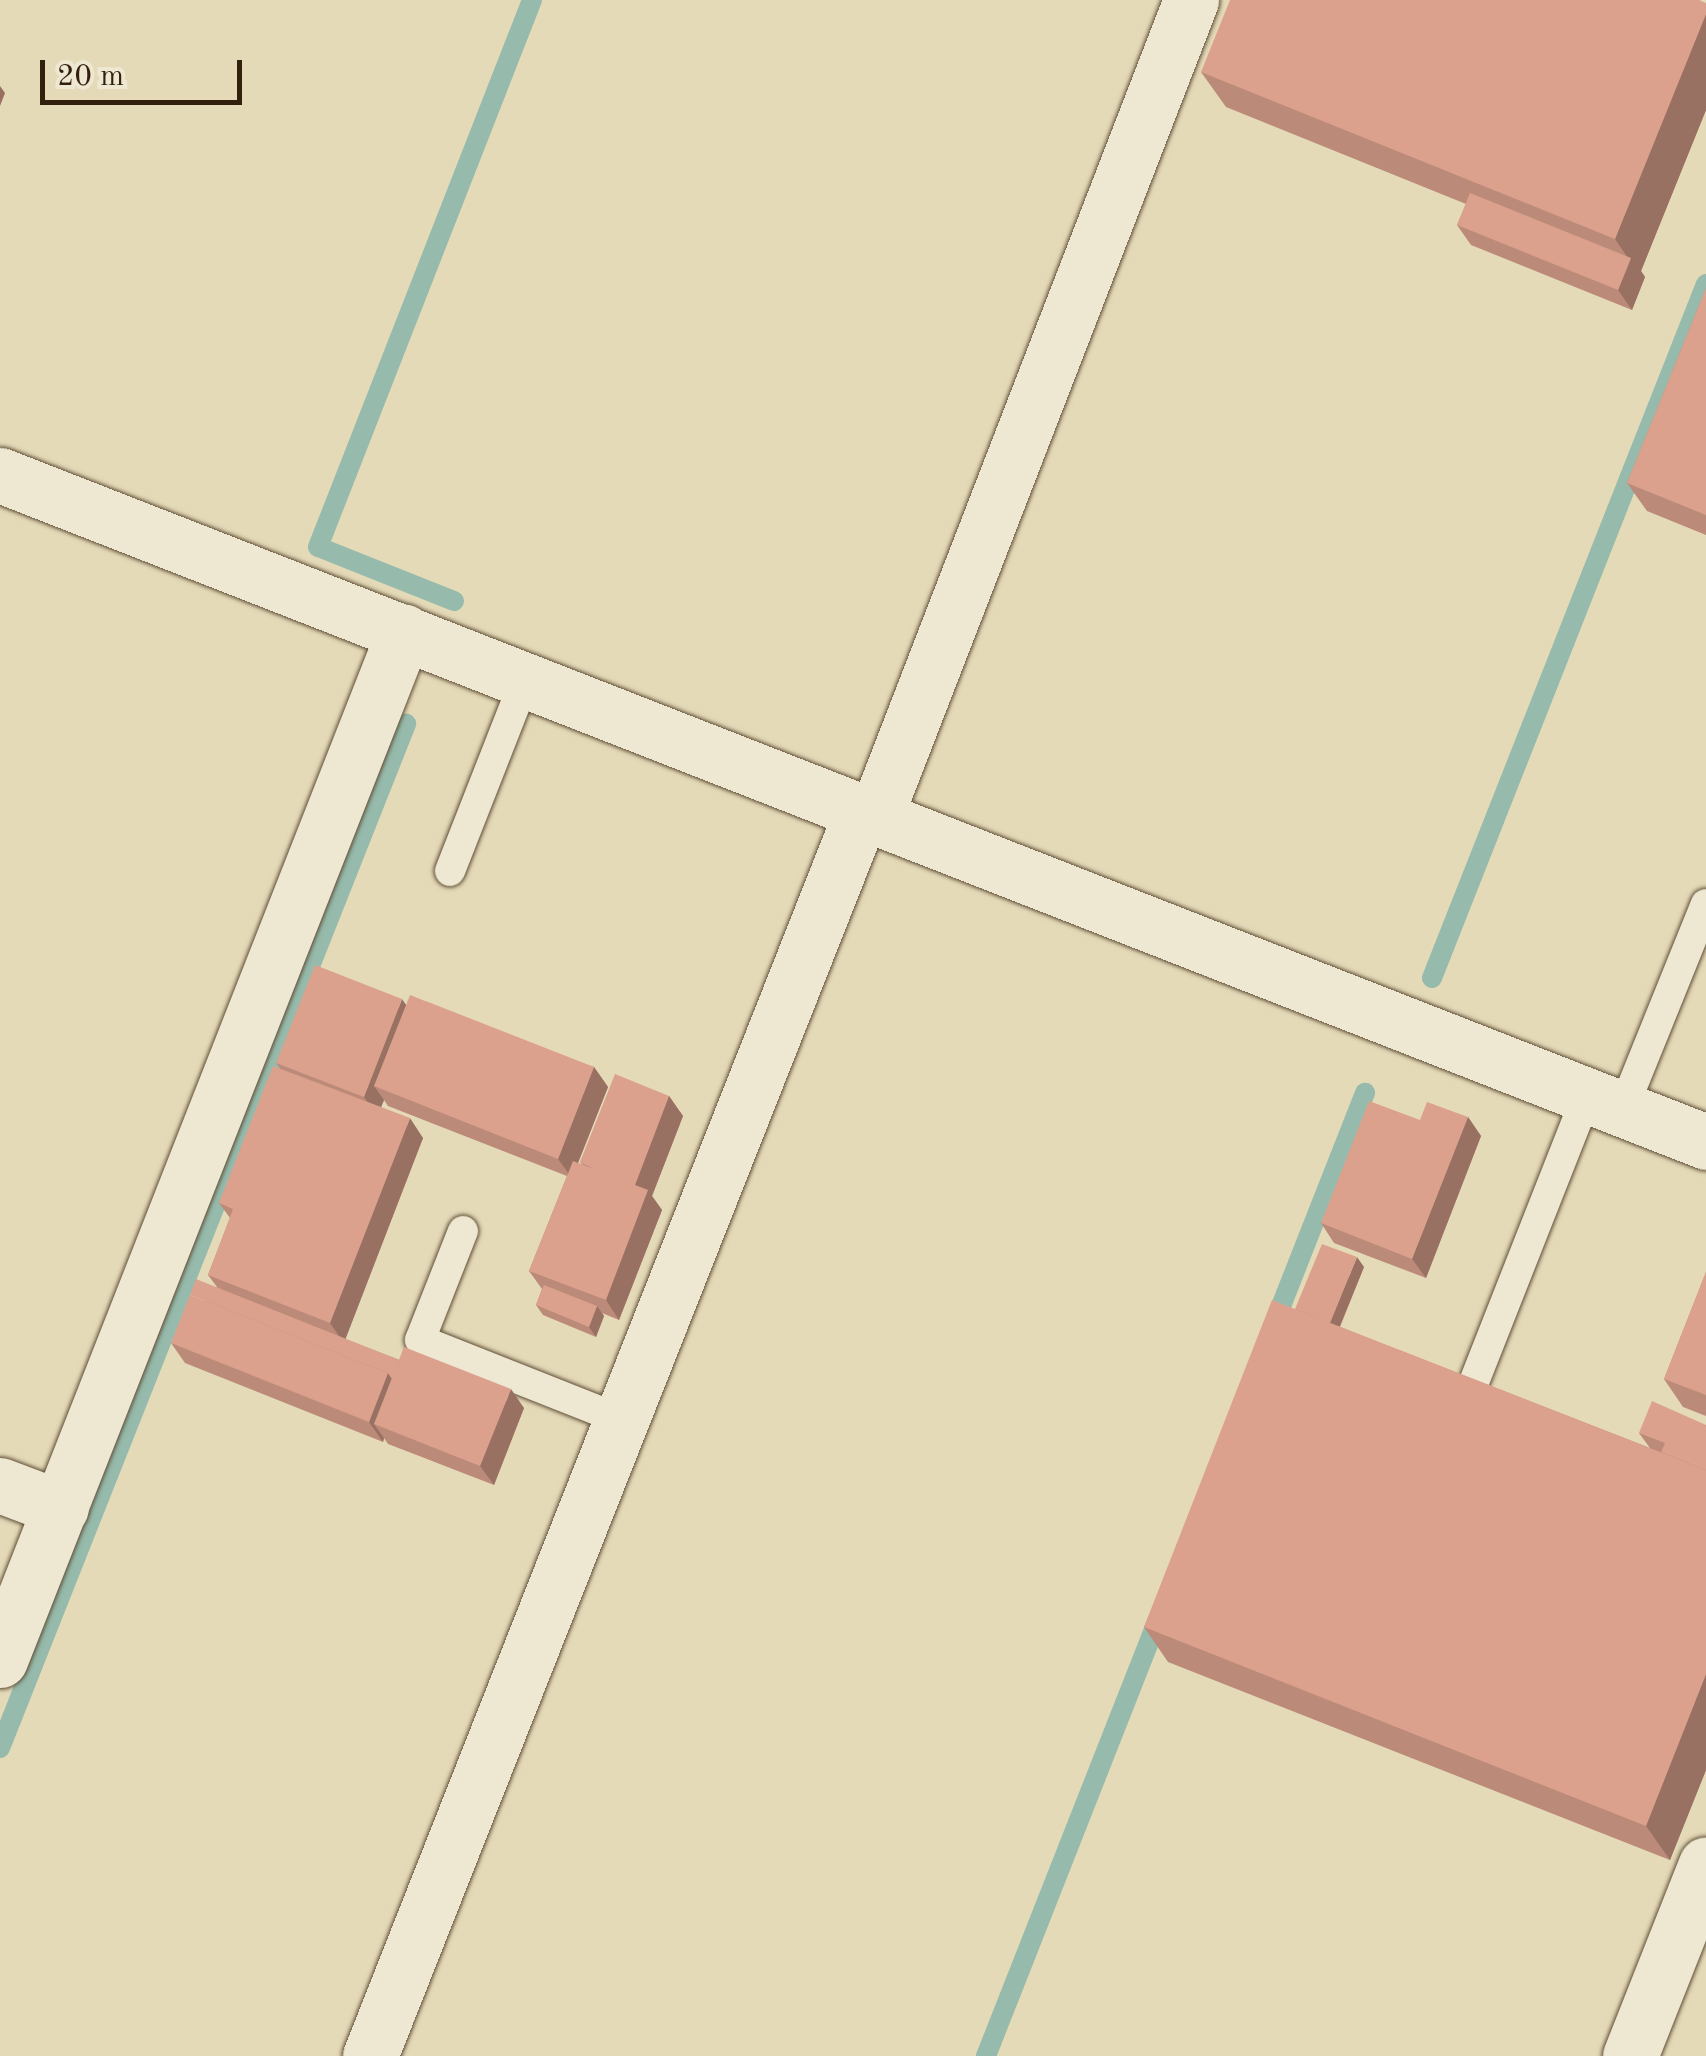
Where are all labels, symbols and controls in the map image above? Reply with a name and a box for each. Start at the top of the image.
scale bar [45,40,248,102]
text: 20 m [57,62,124,92]

